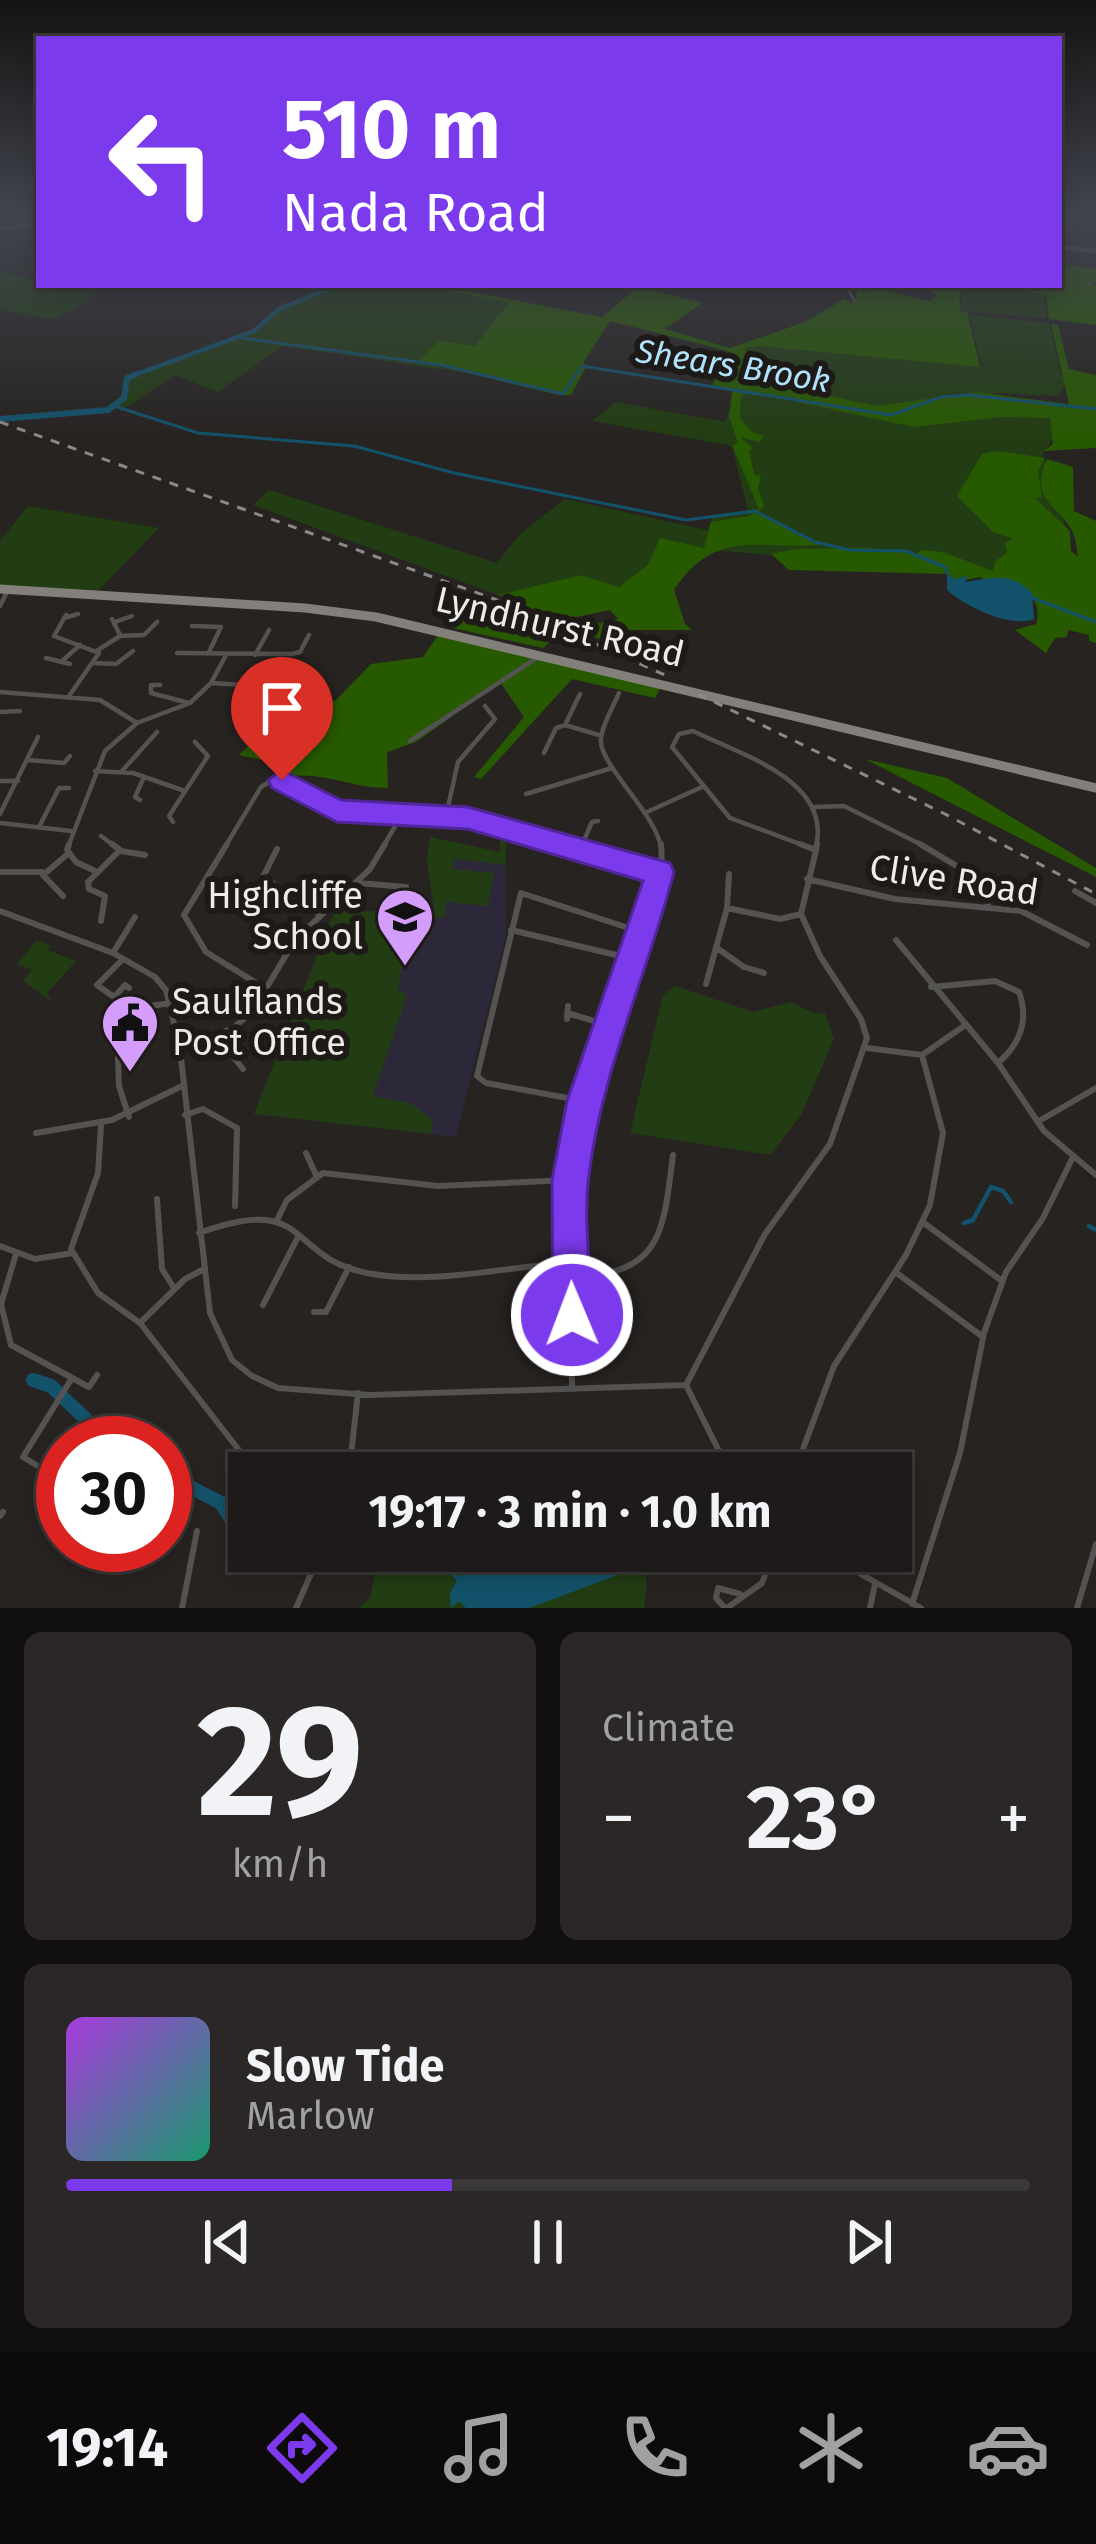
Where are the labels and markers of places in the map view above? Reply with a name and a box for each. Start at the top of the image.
pin [231,657,333,780]
place label: Highcliffe School [207,874,363,959]
school or university icon: Highcliffe School [374,886,436,968]
place label: Saulflands Post Office [172,980,346,1065]
public building icon: Saulflands Post Office [99,992,161,1074]

